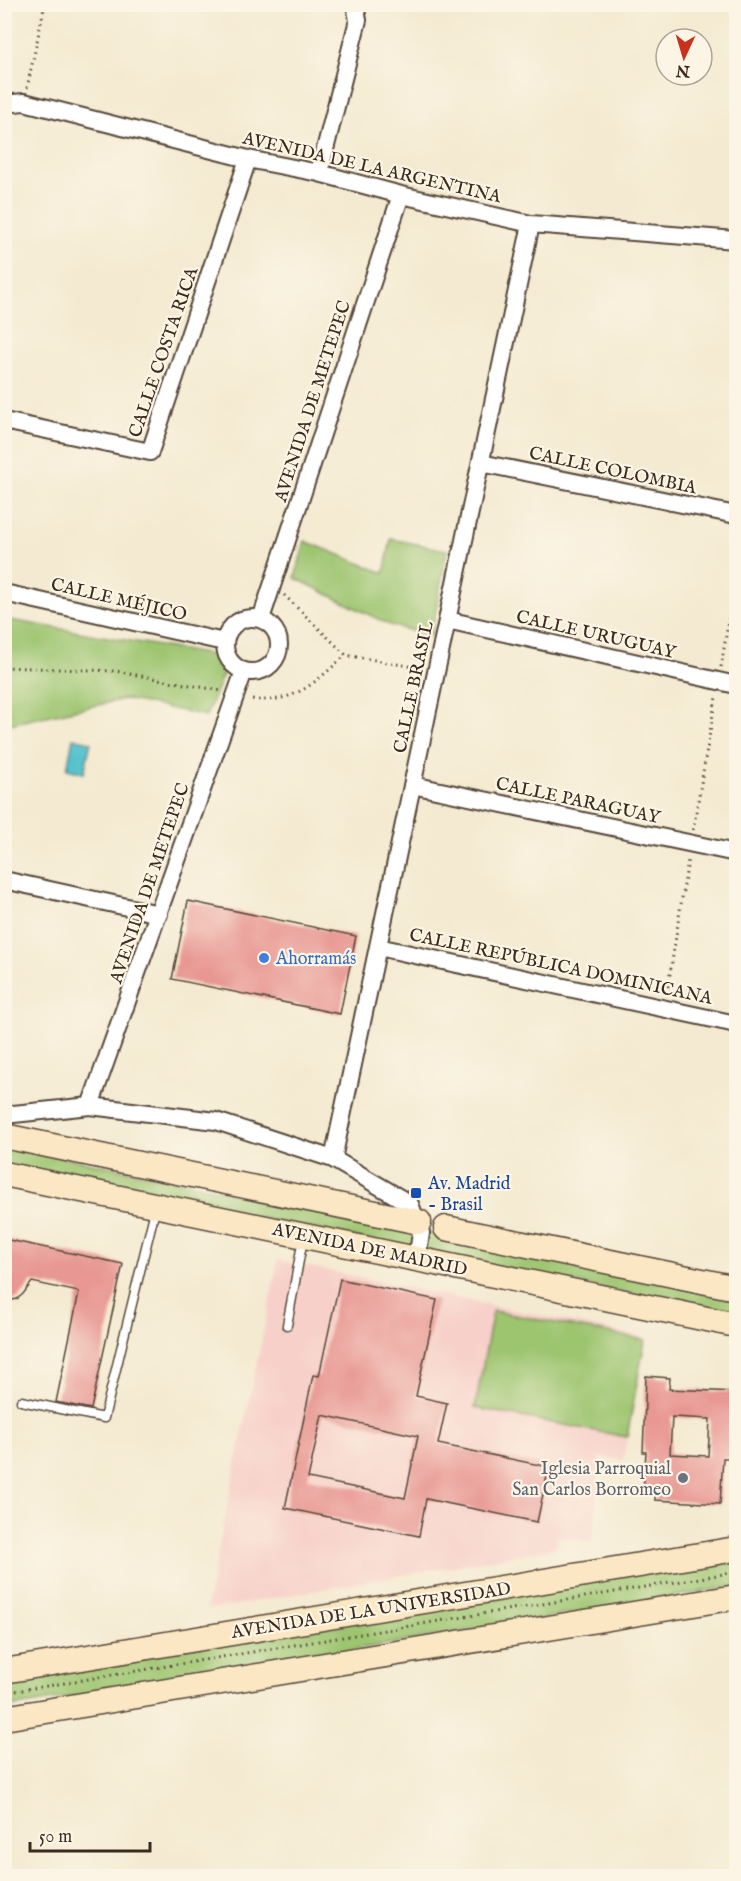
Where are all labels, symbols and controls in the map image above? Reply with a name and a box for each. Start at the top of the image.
north arrow [654,27,714,87]
text: N [675,59,692,80]
street label: AVENIDA DE LA ARGENTINA [239,127,504,210]
street label: CALLE COSTA RICA [124,263,205,441]
street label: AVENIDA DE METEPEC [270,298,357,506]
street label: CALLE COLOMBIA [527,442,699,501]
street label: CALLE MÉJICO [48,572,189,627]
street label: CALLE URUGUAY [514,606,678,665]
street label: CALLE BRASIL [389,619,440,755]
street label: CALLE PARAGUAY [493,773,663,830]
street label: AVENIDA DE METEPEC [105,780,196,988]
street label: CALLE REPÚBLICA DOMINICANA [407,923,715,1011]
place label: Ahorramás [275,948,356,971]
marker: Ahorramás [257,951,271,965]
place label: Av. Madrid - Brasil [427,1173,511,1217]
marker: Av. Madrid - Brasil [409,1186,423,1200]
street label: AVENIDA DE MADRID [269,1218,469,1282]
place label: Iglesia Parroquial San Carlos Borromeo [512,1458,671,1502]
marker: Iglesia Parroquial San Carlos Borromeo [676,1471,690,1485]
street label: AVENIDA DE LA UNIVERSIDAD [229,1578,513,1645]
scale bar [30,1815,150,1853]
text: 50 m [39,1826,72,1849]

